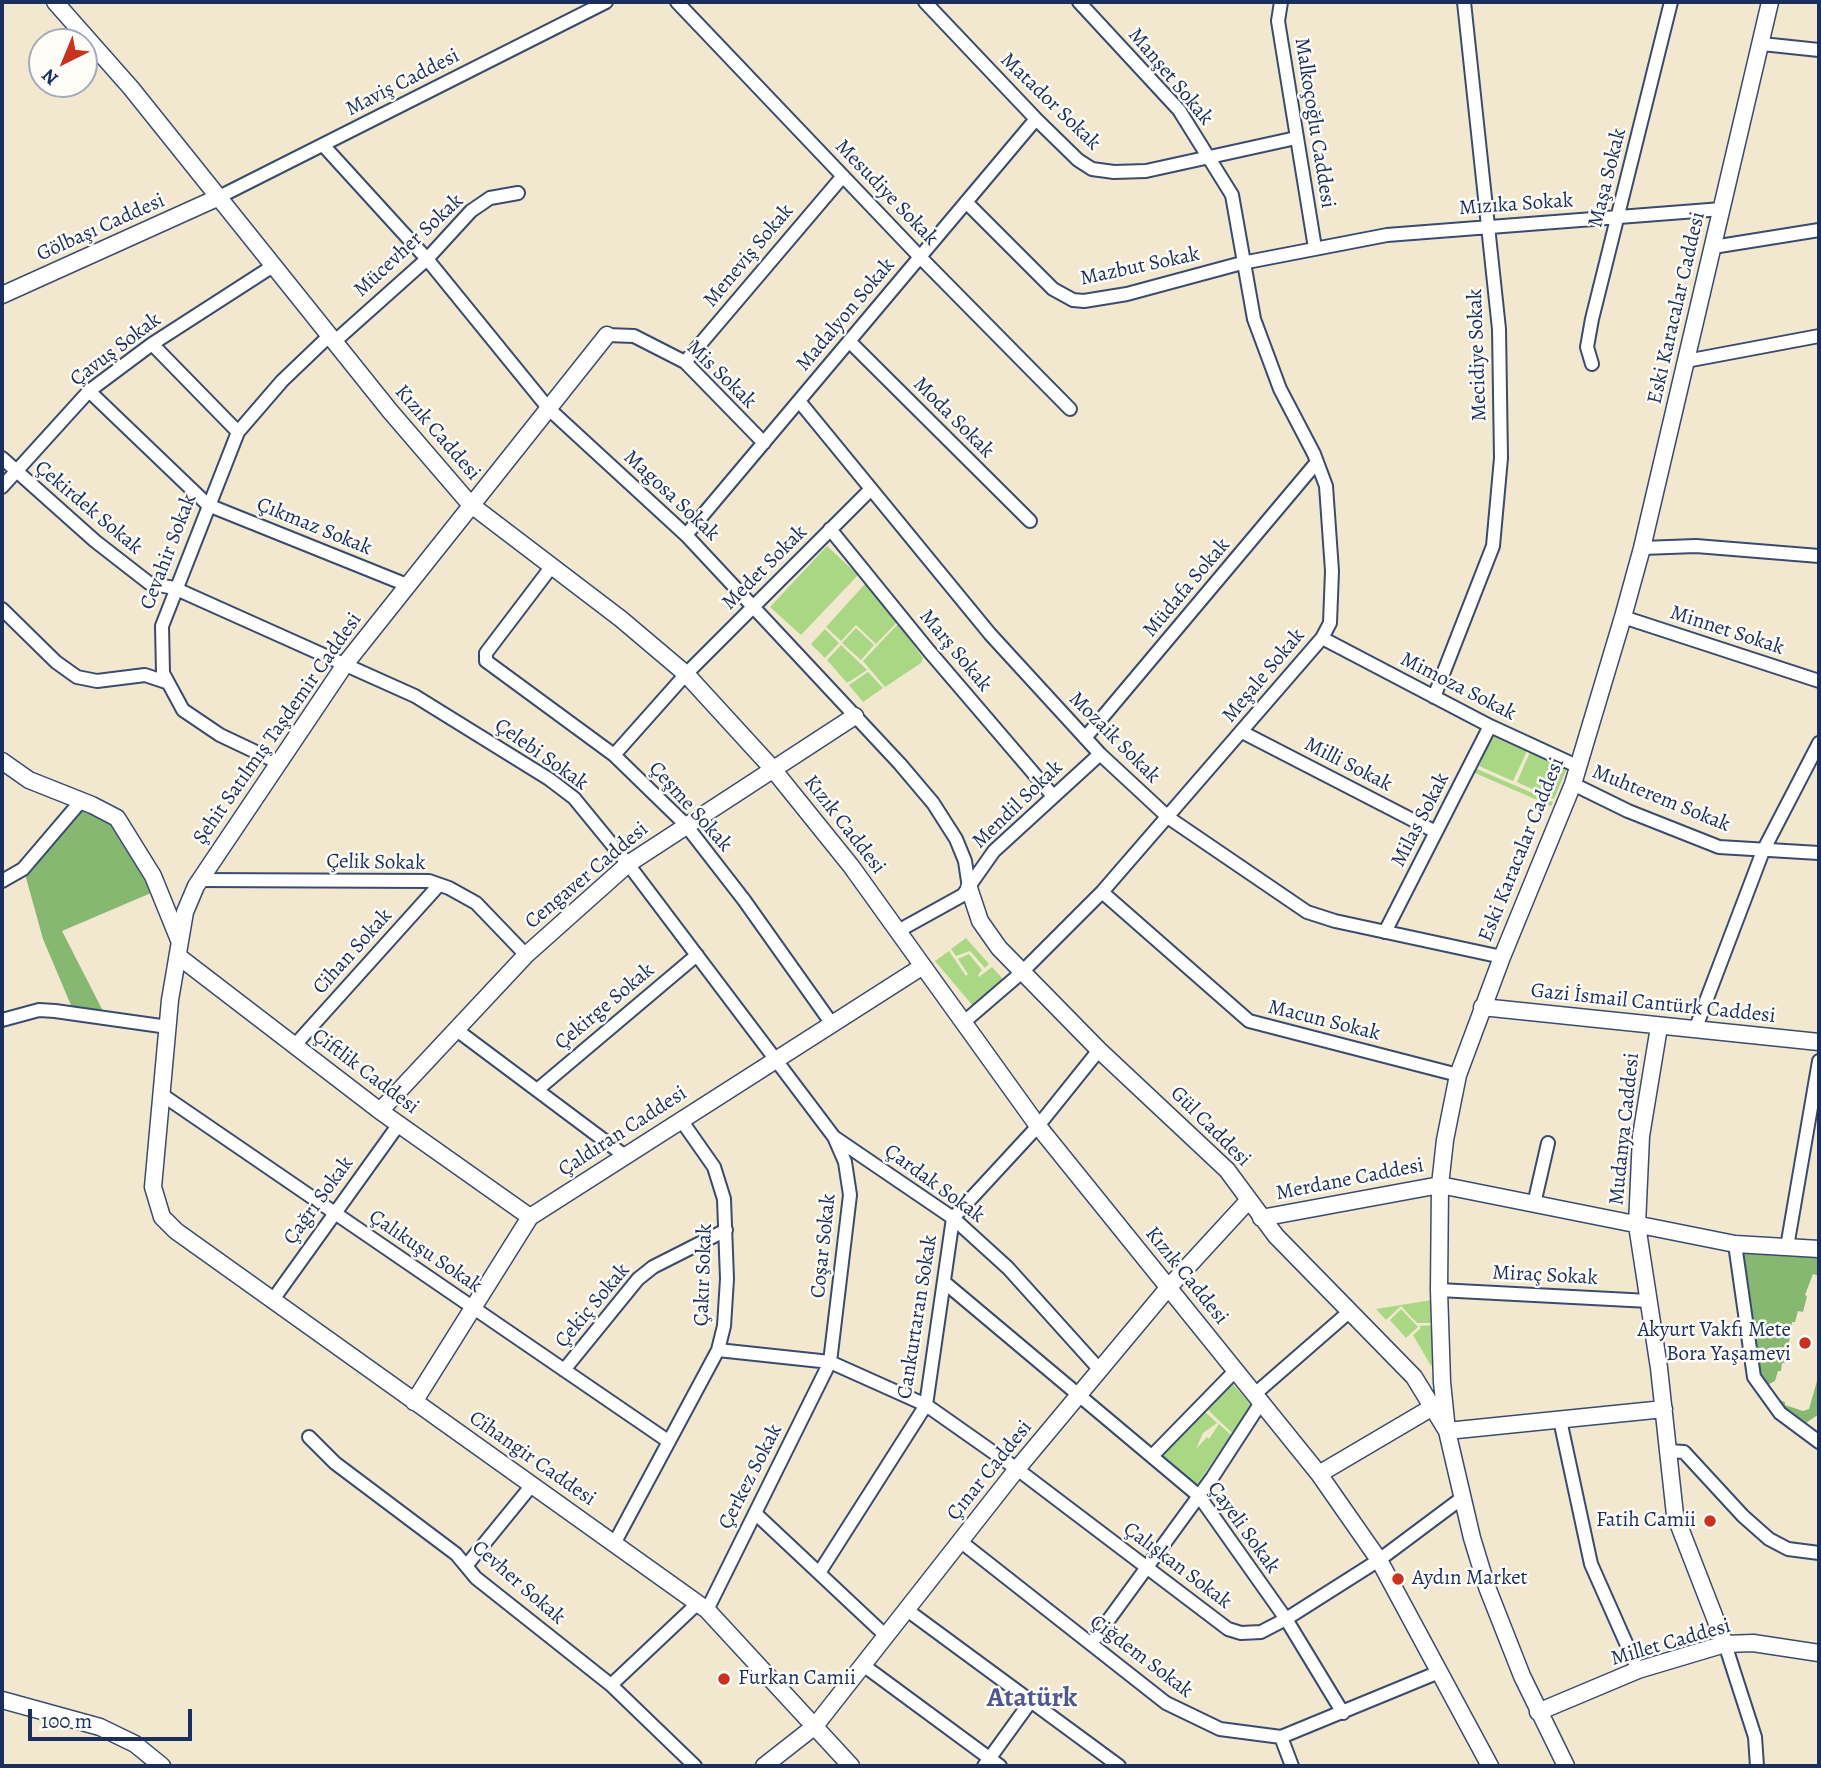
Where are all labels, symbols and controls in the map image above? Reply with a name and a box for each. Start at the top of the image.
street label: Manşet Sokak [1122,23,1218,131]
north arrow [28,28,98,98]
street label: Malkoçoğlu Caddesi [1288,36,1340,210]
street label: Maviş Caddesi [342,44,464,122]
street label: Matador Sokak [995,48,1105,156]
text: N [36,63,64,91]
street label: Maşa Sokak [1584,126,1632,230]
street label: Mesudiye Sokak [829,135,943,251]
street label: Mızıka Sokak [1458,188,1574,222]
street label: Gölbaşı Caddesi [33,189,169,267]
street label: Mücevher Sokak [349,189,469,303]
street label: Meneviş Sokak [699,199,799,313]
street label: Eski Karacalar Caddesi [1643,209,1711,407]
street label: Mazbut Sokak [1078,242,1202,292]
street label: Madalyon Sokak [791,253,901,377]
street label: Mecidiye Sokak [1463,288,1493,422]
street label: Çavuş Sokak [66,308,166,392]
street label: Mis Sokak [681,336,761,414]
street label: Moda Sokak [907,372,999,464]
street label: Kızık Caddesi [389,380,485,486]
street label: Magosa Sokak [618,445,724,547]
street label: Çekirdek Sokak [29,456,147,560]
street label: Cevahir Sokak [135,491,203,613]
street label: Çıkmaz Sokak [253,492,375,562]
street label: Medet Sokak [717,520,813,616]
street label: Müdafa Sokak [1138,533,1236,643]
street label: Minnet Sokak [1667,601,1787,661]
street label: Marş Sokak [913,605,997,697]
street label: Şehit Satılmış Taşdemir Caddesi [188,608,368,850]
street label: Meşale Sokak [1217,624,1311,728]
street label: Mimoza Sokak [1396,647,1520,727]
street label: Mozaik Sokak [1063,687,1165,789]
street label: Çelebi Sokak [489,713,593,797]
street label: Milli Sokak [1300,732,1396,798]
street label: Eski Karacalar Caddesi [1473,754,1571,946]
street label: Mendil Sokak [967,756,1069,854]
street label: Çeşme Sokak [643,757,737,857]
street label: Muhterem Sokak [1588,760,1734,838]
street label: Milas Sokak [1387,769,1455,871]
street label: Kızık Caddesi [798,771,890,879]
street label: Cengaver Caddesi [520,817,654,935]
street label: Çelik Sokak [326,850,426,876]
street label: Cihan Sokak [308,904,398,1000]
street label: Çekirge Sokak [550,958,660,1056]
street label: Gazi İsmail Cantürk Caddesi [1529,979,1777,1029]
street label: Macun Sokak [1265,995,1383,1047]
street label: Çiftlik Caddesi [307,1024,423,1120]
street label: Mudanya Caddesi [1604,1052,1646,1206]
street label: Çaldıran Caddesi [554,1081,692,1183]
street label: Gül Caddesi [1165,1082,1255,1172]
street label: Çardak Sokak [879,1139,989,1229]
street label: Çağrı Sokak [279,1152,359,1250]
street label: Merdane Caddesi [1274,1153,1426,1207]
street label: Coşar Sokak [806,1192,842,1300]
street label: Çalıkuşu Sokak [364,1205,486,1299]
street label: Kızık Caddesi [1139,1222,1233,1330]
street label: Çakır Sokak [690,1223,718,1327]
street label: Cankurtaran Sokak [893,1233,943,1401]
street label: Çekiç Sokak [550,1258,636,1354]
street label: Miraç Sokak [1492,1261,1598,1291]
place label: Akyurt Vakfı Mete Bora Yaşamevi [1637,1318,1791,1368]
marker: Akyurt Vakfı Mete Bora Yaşamevi [1797,1335,1813,1351]
street label: Cihangir Caddesi [464,1406,600,1512]
street label: Çınar Caddesi [942,1416,1038,1526]
street label: Çerkez Sokak [714,1420,788,1534]
street label: Çayeli Sokak [1201,1477,1285,1579]
place label: Fatih Camii [1596,1508,1696,1534]
marker: Fatih Camii [1702,1513,1718,1529]
street label: Çalışkan Sokak [1118,1517,1236,1615]
street label: Cevher Sokak [466,1536,570,1630]
place label: Aydın Market [1412,1566,1527,1592]
marker: Aydın Market [1390,1571,1406,1587]
street label: Çiğdem Sokak [1084,1610,1198,1704]
street label: Millet Caddesi [1608,1614,1734,1672]
place label: Furkan Camii [738,1666,856,1692]
marker: Furkan Camii [716,1671,732,1687]
district label: Atatürk [987,1682,1077,1716]
scale bar [32,1694,196,1738]
text: 100 m [41,1707,92,1735]

